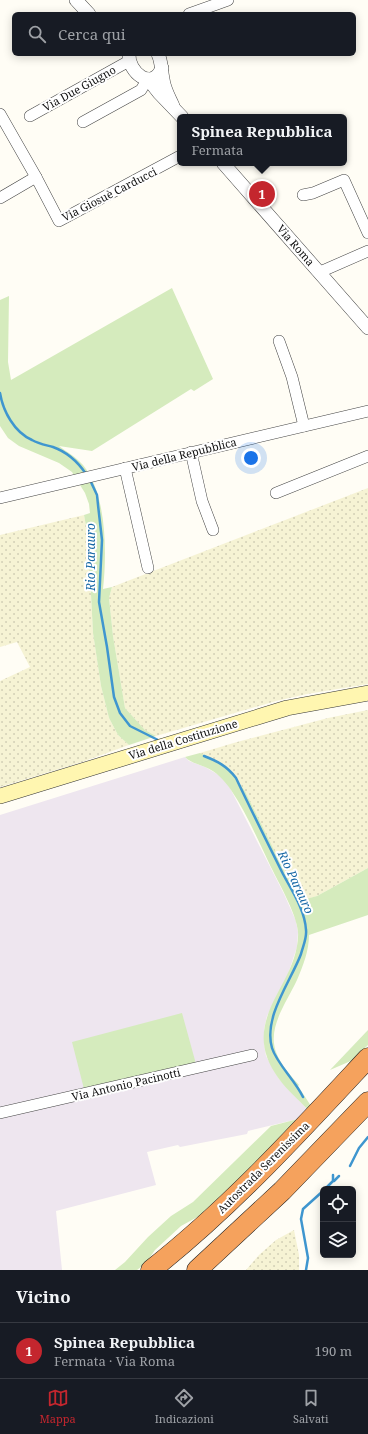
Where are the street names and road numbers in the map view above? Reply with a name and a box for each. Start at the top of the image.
street label: Via Due Giugno [40,62,118,114]
street label: Via Giosuè Carducci [59,163,159,224]
street label: Via Roma [274,221,318,269]
street label: Via della Repubblica [130,434,238,474]
street label: Via della Costituzione [127,715,239,763]
street label: Via Antonio Pacinotti [70,1064,182,1104]
street label: Autostrada Serenissima [214,1118,312,1216]

